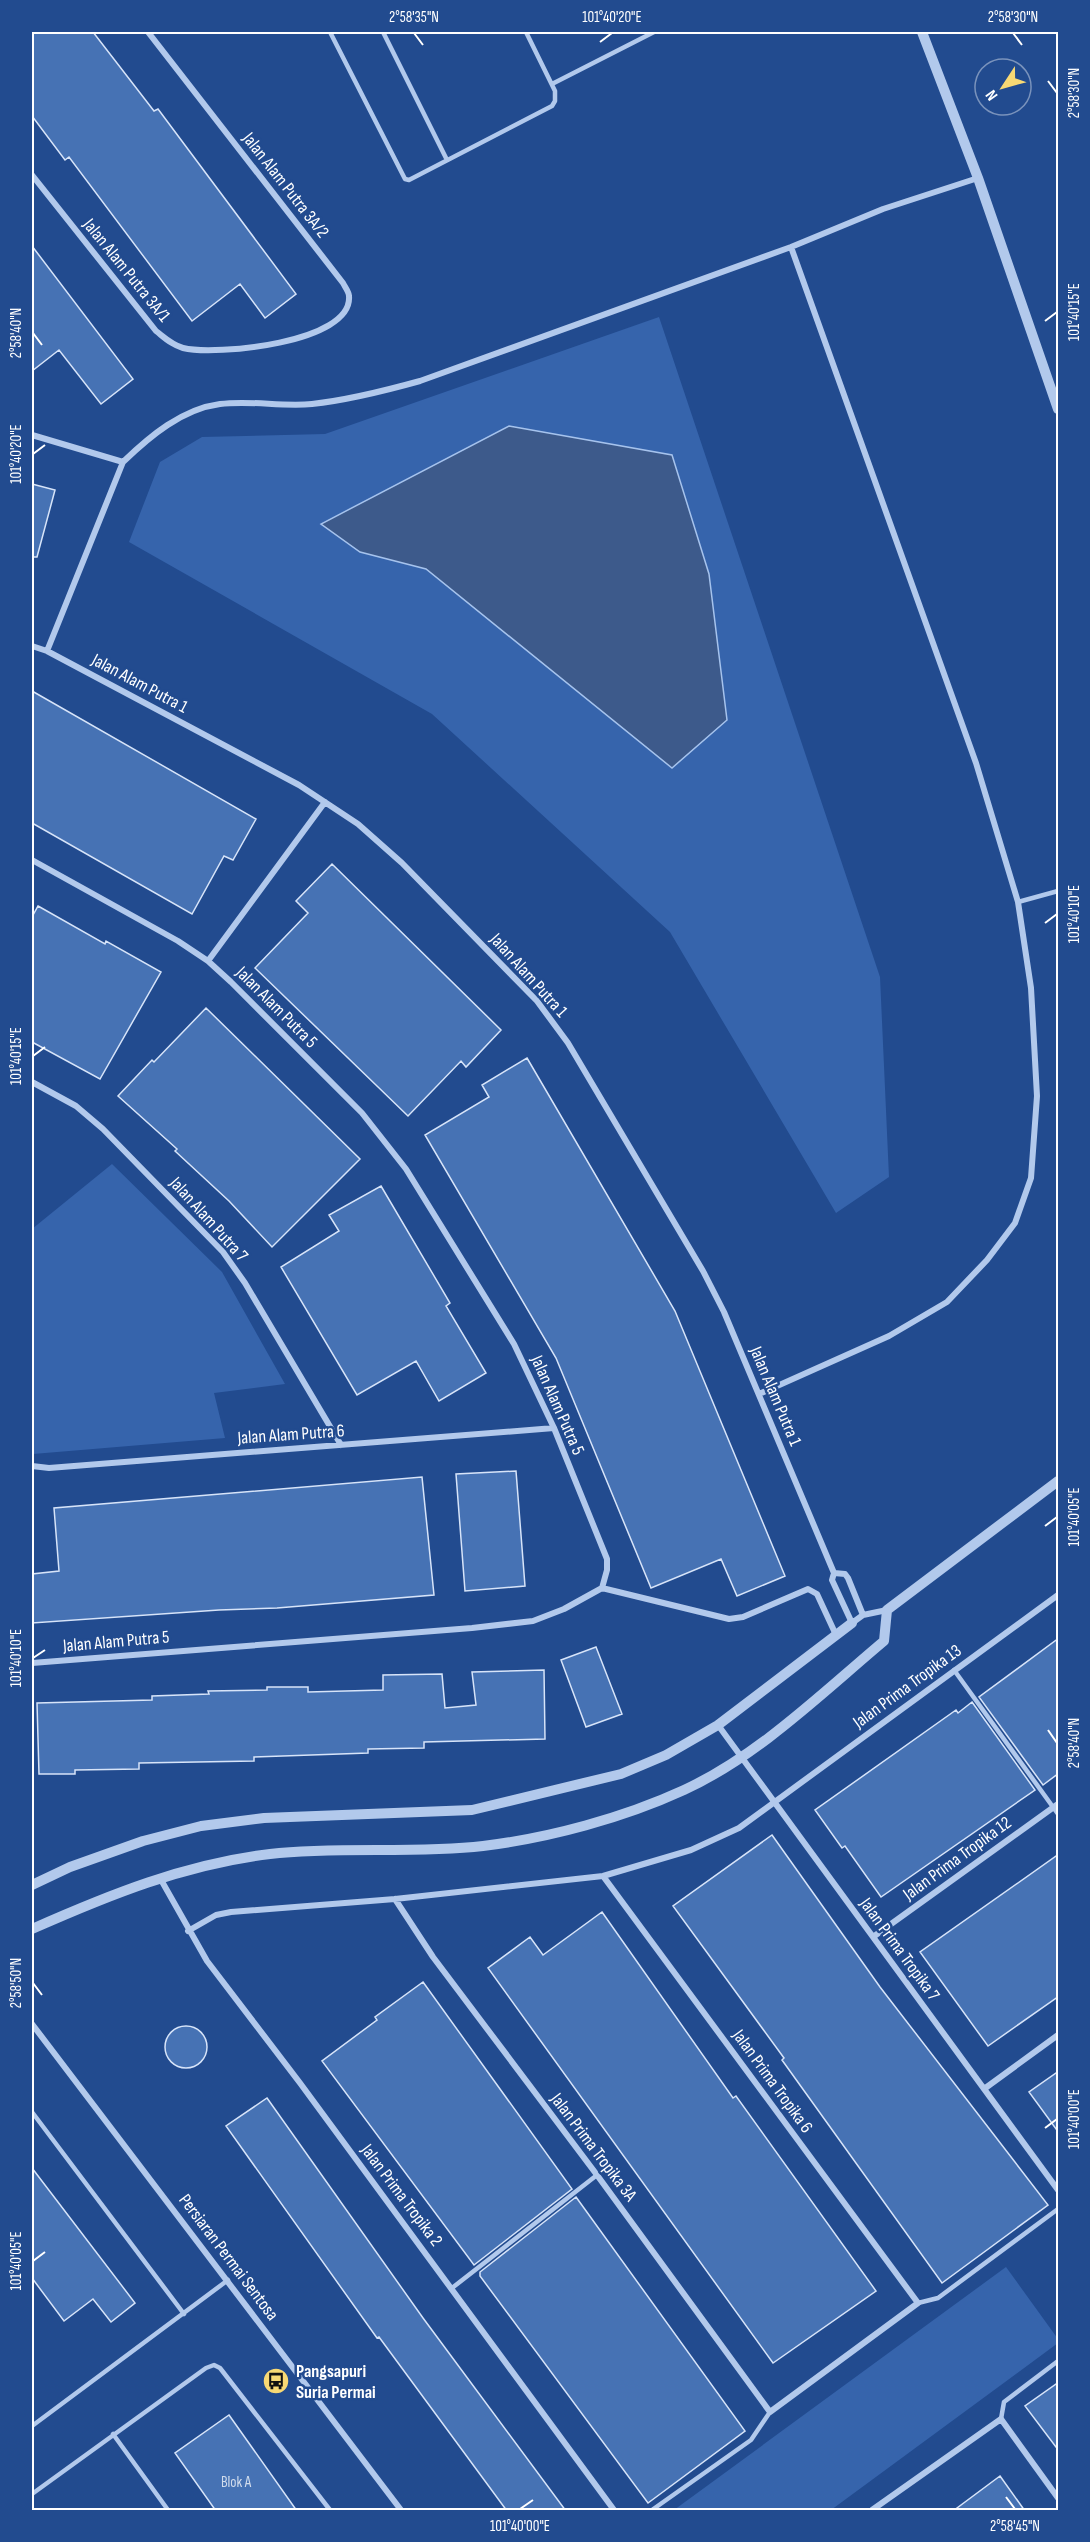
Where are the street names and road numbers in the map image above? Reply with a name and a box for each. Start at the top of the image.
street label: Jalan Alam Putra 3A/2 [237,128,333,242]
street label: Jalan Alam Putra 3A/1 [78,214,175,327]
street label: Jalan Alam Putra 1 [87,649,192,718]
street label: Jalan Alam Putra 1 [485,928,572,1022]
street label: Jalan Alam Putra 5 [231,962,322,1052]
street label: Jalan Alam Putra 7 [164,1172,253,1267]
street label: Jalan Alam Putra 1 [745,1343,806,1450]
street label: Jalan Alam Putra 5 [526,1351,589,1458]
street label: Jalan Alam Putra 6 [236,1420,345,1449]
street label: Jalan Alam Putra 5 [61,1626,170,1657]
street label: Jalan Prima Tropika 13 [848,1640,965,1733]
street label: Jalan Prima Tropika 12 [898,1812,1016,1905]
street label: Jalan Prima Tropika 7 [855,1893,944,2005]
street label: Jalan Prima Tropika 6 [727,2025,817,2137]
street label: Jalan Prima Tropika 3A [546,2088,641,2206]
street label: Jalan Prima Tropika 2 [356,2139,447,2250]
street label: Persiaran Permai Sentosa [174,2190,283,2325]

